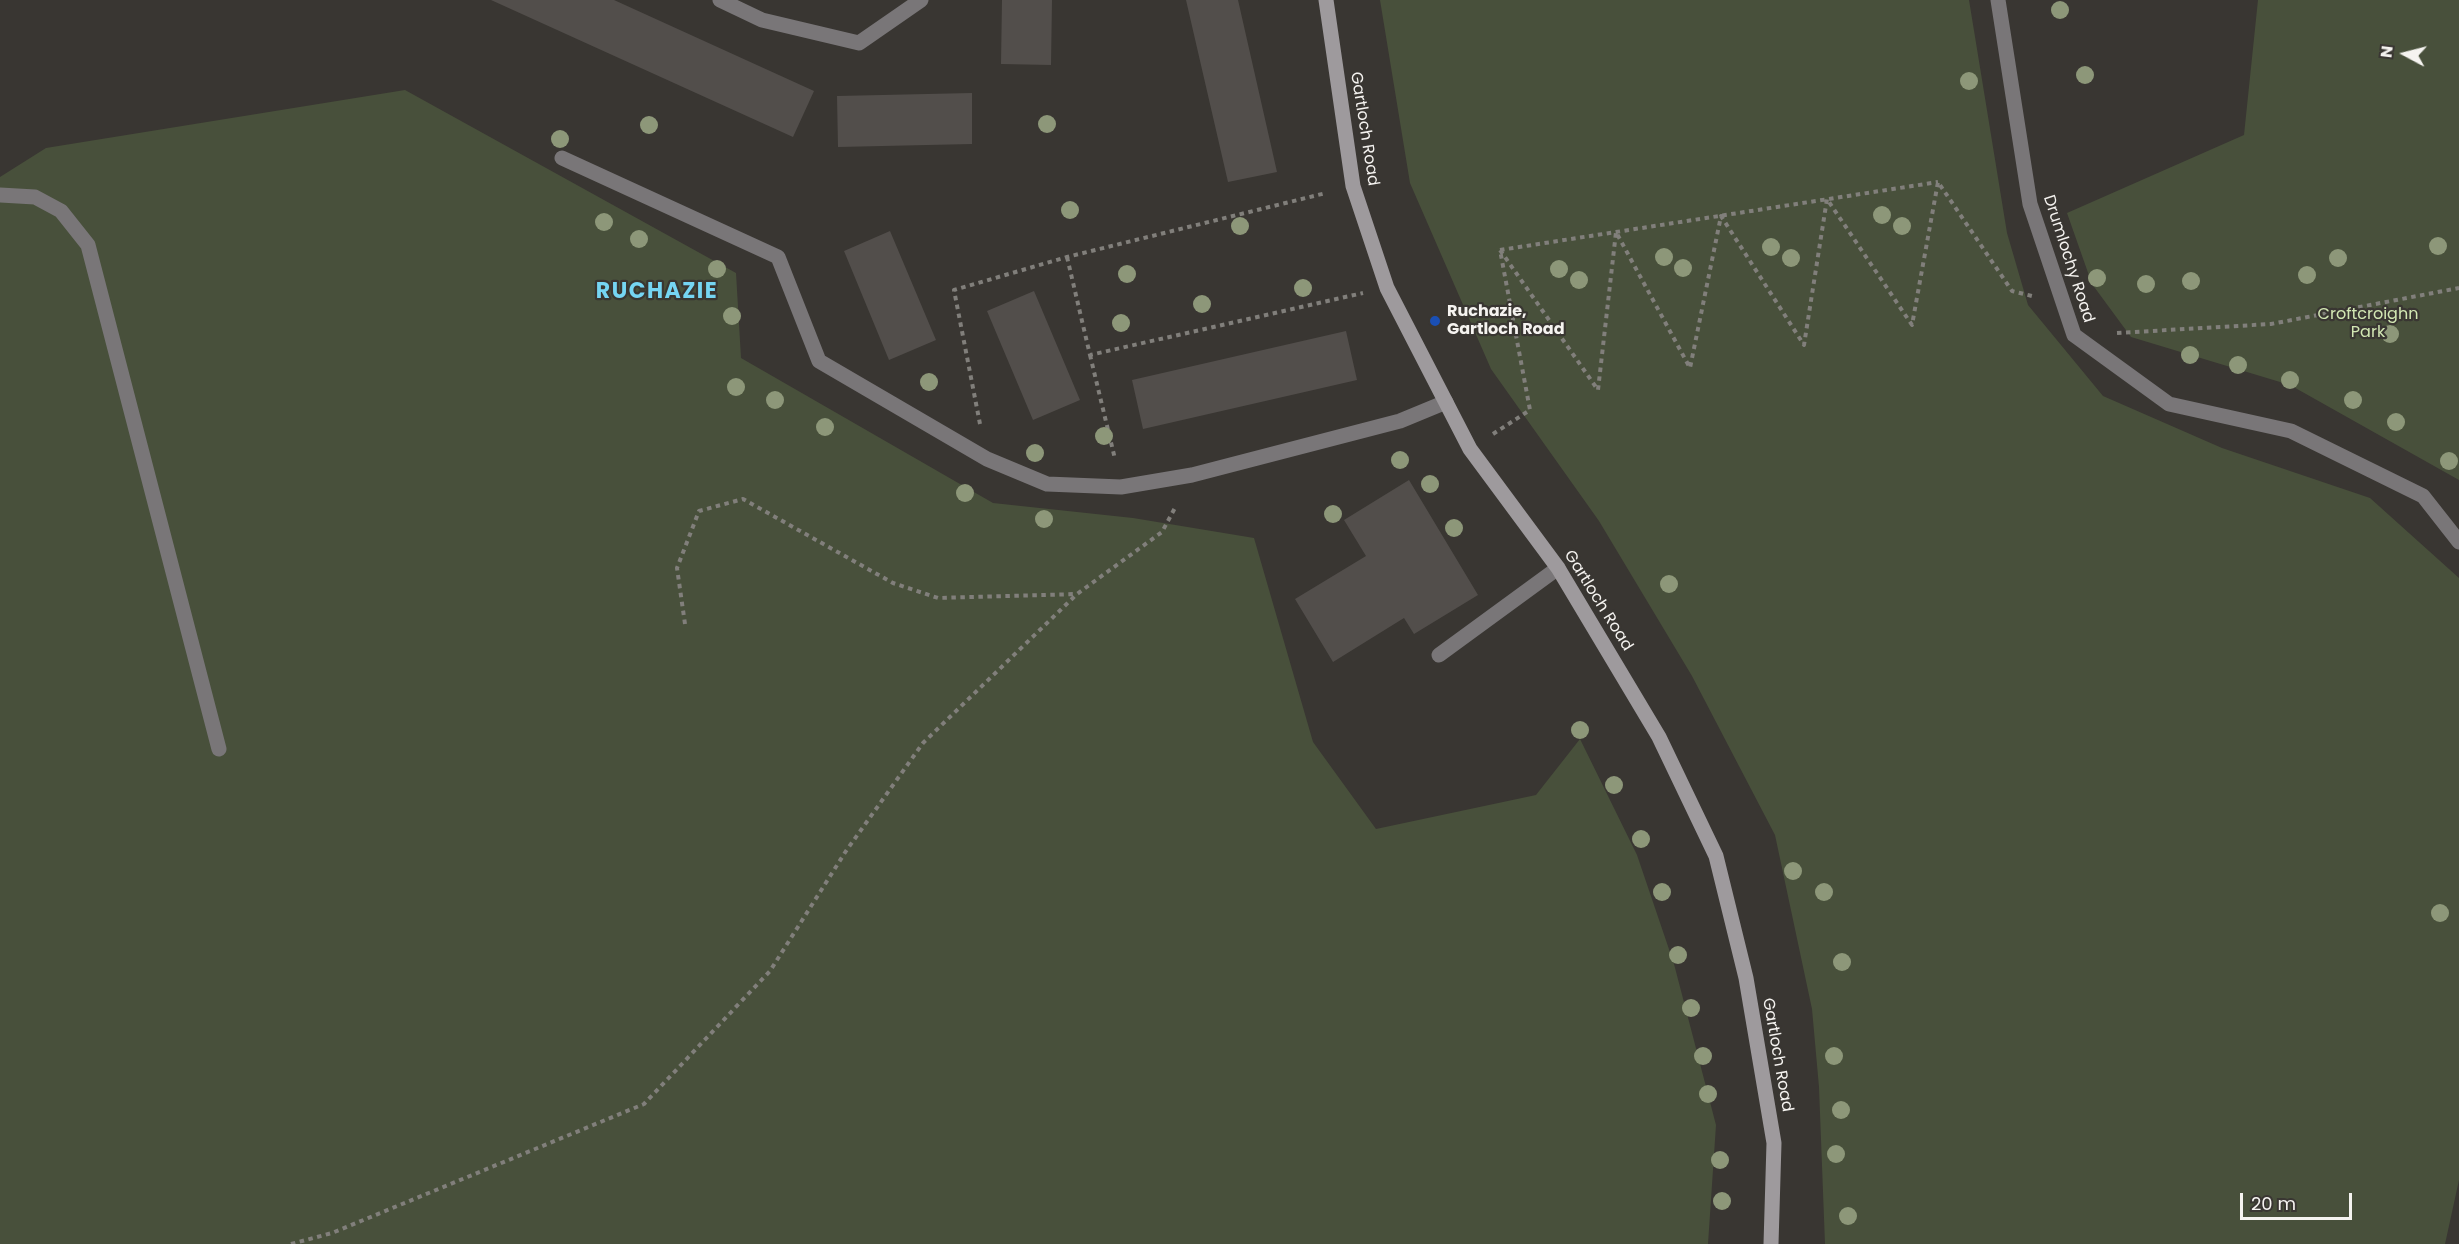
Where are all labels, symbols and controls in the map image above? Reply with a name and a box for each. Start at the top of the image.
north arrow [2375,24,2435,84]
text: N [2374,44,2399,59]
street label: Gartloch Road [1346,71,1382,187]
street label: Drumlochy Road [2038,193,2098,325]
district label: RUCHAZIE [596,279,718,305]
place label: Ruchazie, Gartloch Road [1447,302,1565,340]
park label: Croftcroighn Park [2318,305,2418,343]
marker: Ruchazie, Gartloch Road [1428,314,1442,328]
street label: Gartloch Road [1559,547,1637,655]
street label: Gartloch Road [1758,997,1796,1113]
scale bar [2243,1181,2356,1219]
text: 20 m [2251,1191,2296,1216]

